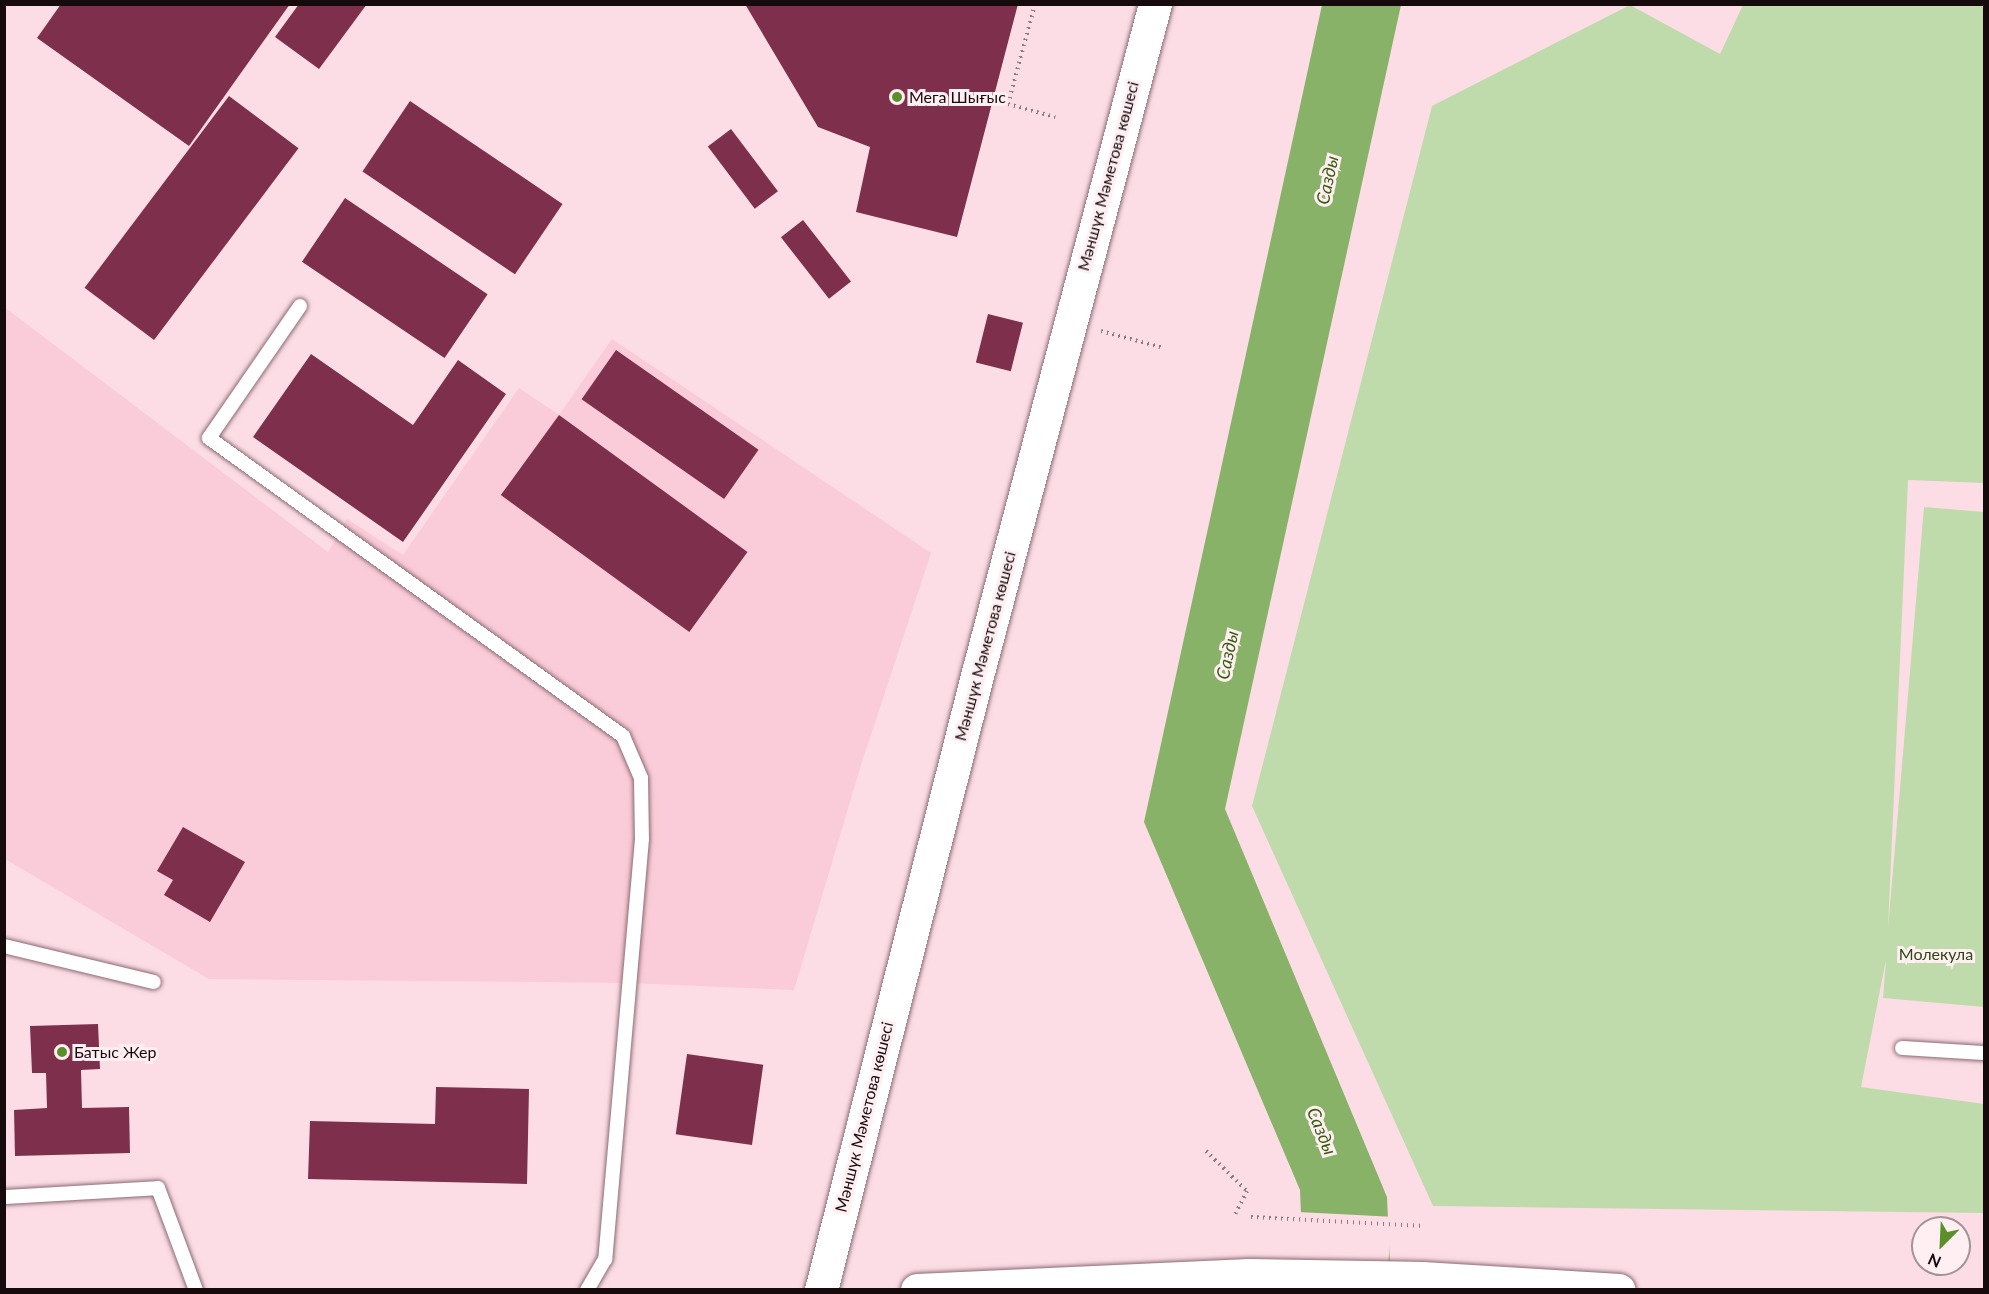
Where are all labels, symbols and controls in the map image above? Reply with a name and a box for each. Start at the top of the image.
street label: Мәншүк Мәметова көшесі [1073,79,1143,273]
place label: Мега Шығыс [909,87,1006,107]
marker: Мега Шығыс [890,90,904,104]
water label: Сазды [1311,154,1343,206]
street label: Мәншүк Мәметова көшесі [950,549,1020,743]
water label: Сазды [1211,629,1243,681]
park label: Молекула [1899,944,1973,964]
street label: Мәншүк Мәметова көшесі [831,1020,897,1214]
place label: Батыс Жер [74,1042,156,1062]
marker: Батыс Жер [55,1045,69,1059]
water label: Сазды [1303,1104,1341,1158]
north arrow [1911,1216,1971,1276]
text: N [1925,1250,1944,1272]

